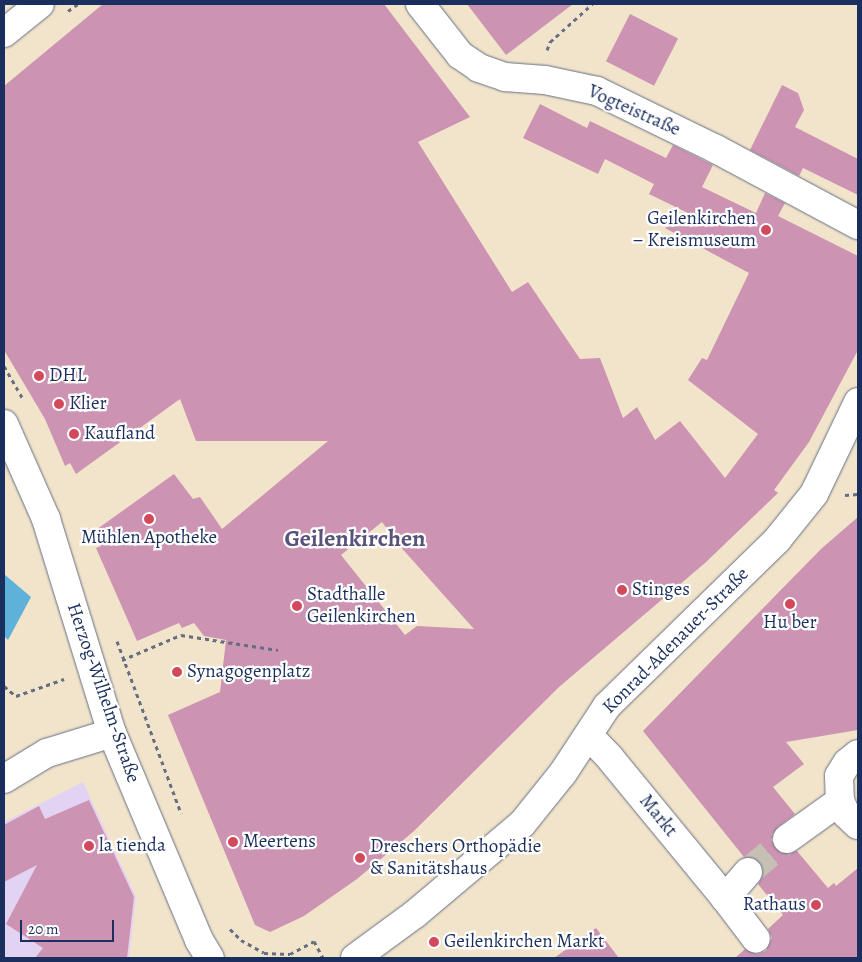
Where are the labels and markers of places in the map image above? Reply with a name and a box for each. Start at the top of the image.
place label: Geilenkirchen – Kreismuseum [632,208,756,252]
marker: Geilenkirchen – Kreismuseum [760,224,772,236]
place label: DHL [49,365,86,387]
marker: DHL [33,370,45,382]
place label: Klier [69,393,107,415]
marker: Klier [53,398,65,410]
place label: Kaufland [84,423,155,445]
marker: Kaufland [68,428,80,440]
marker: Mühlen Apotheke [143,513,155,525]
place label: Mühlen Apotheke [81,527,217,549]
place label: Stinges [632,579,690,601]
place label: Stadthalle Geilenkirchen [307,584,416,628]
marker: Stinges [616,584,628,596]
marker: Hu ber [784,598,796,610]
marker: Stadthalle Geilenkirchen [291,600,303,612]
place label: Hu ber [763,612,817,634]
place label: Synagogenplatz [187,661,310,683]
marker: Synagogenplatz [171,666,183,678]
place label: Meertens [243,831,316,853]
place label: la tienda [99,835,166,857]
marker: Meertens [227,836,239,848]
place label: Dreschers Orthopädie & Sanitätshaus [370,836,541,880]
marker: la tienda [83,840,95,852]
marker: Dreschers Orthopädie & Sanitätshaus [354,852,366,864]
place label: Rathaus [743,894,806,916]
marker: Rathaus [810,899,822,911]
place label: Geilenkirchen Markt [444,931,604,953]
marker: Geilenkirchen Markt [428,936,440,948]

